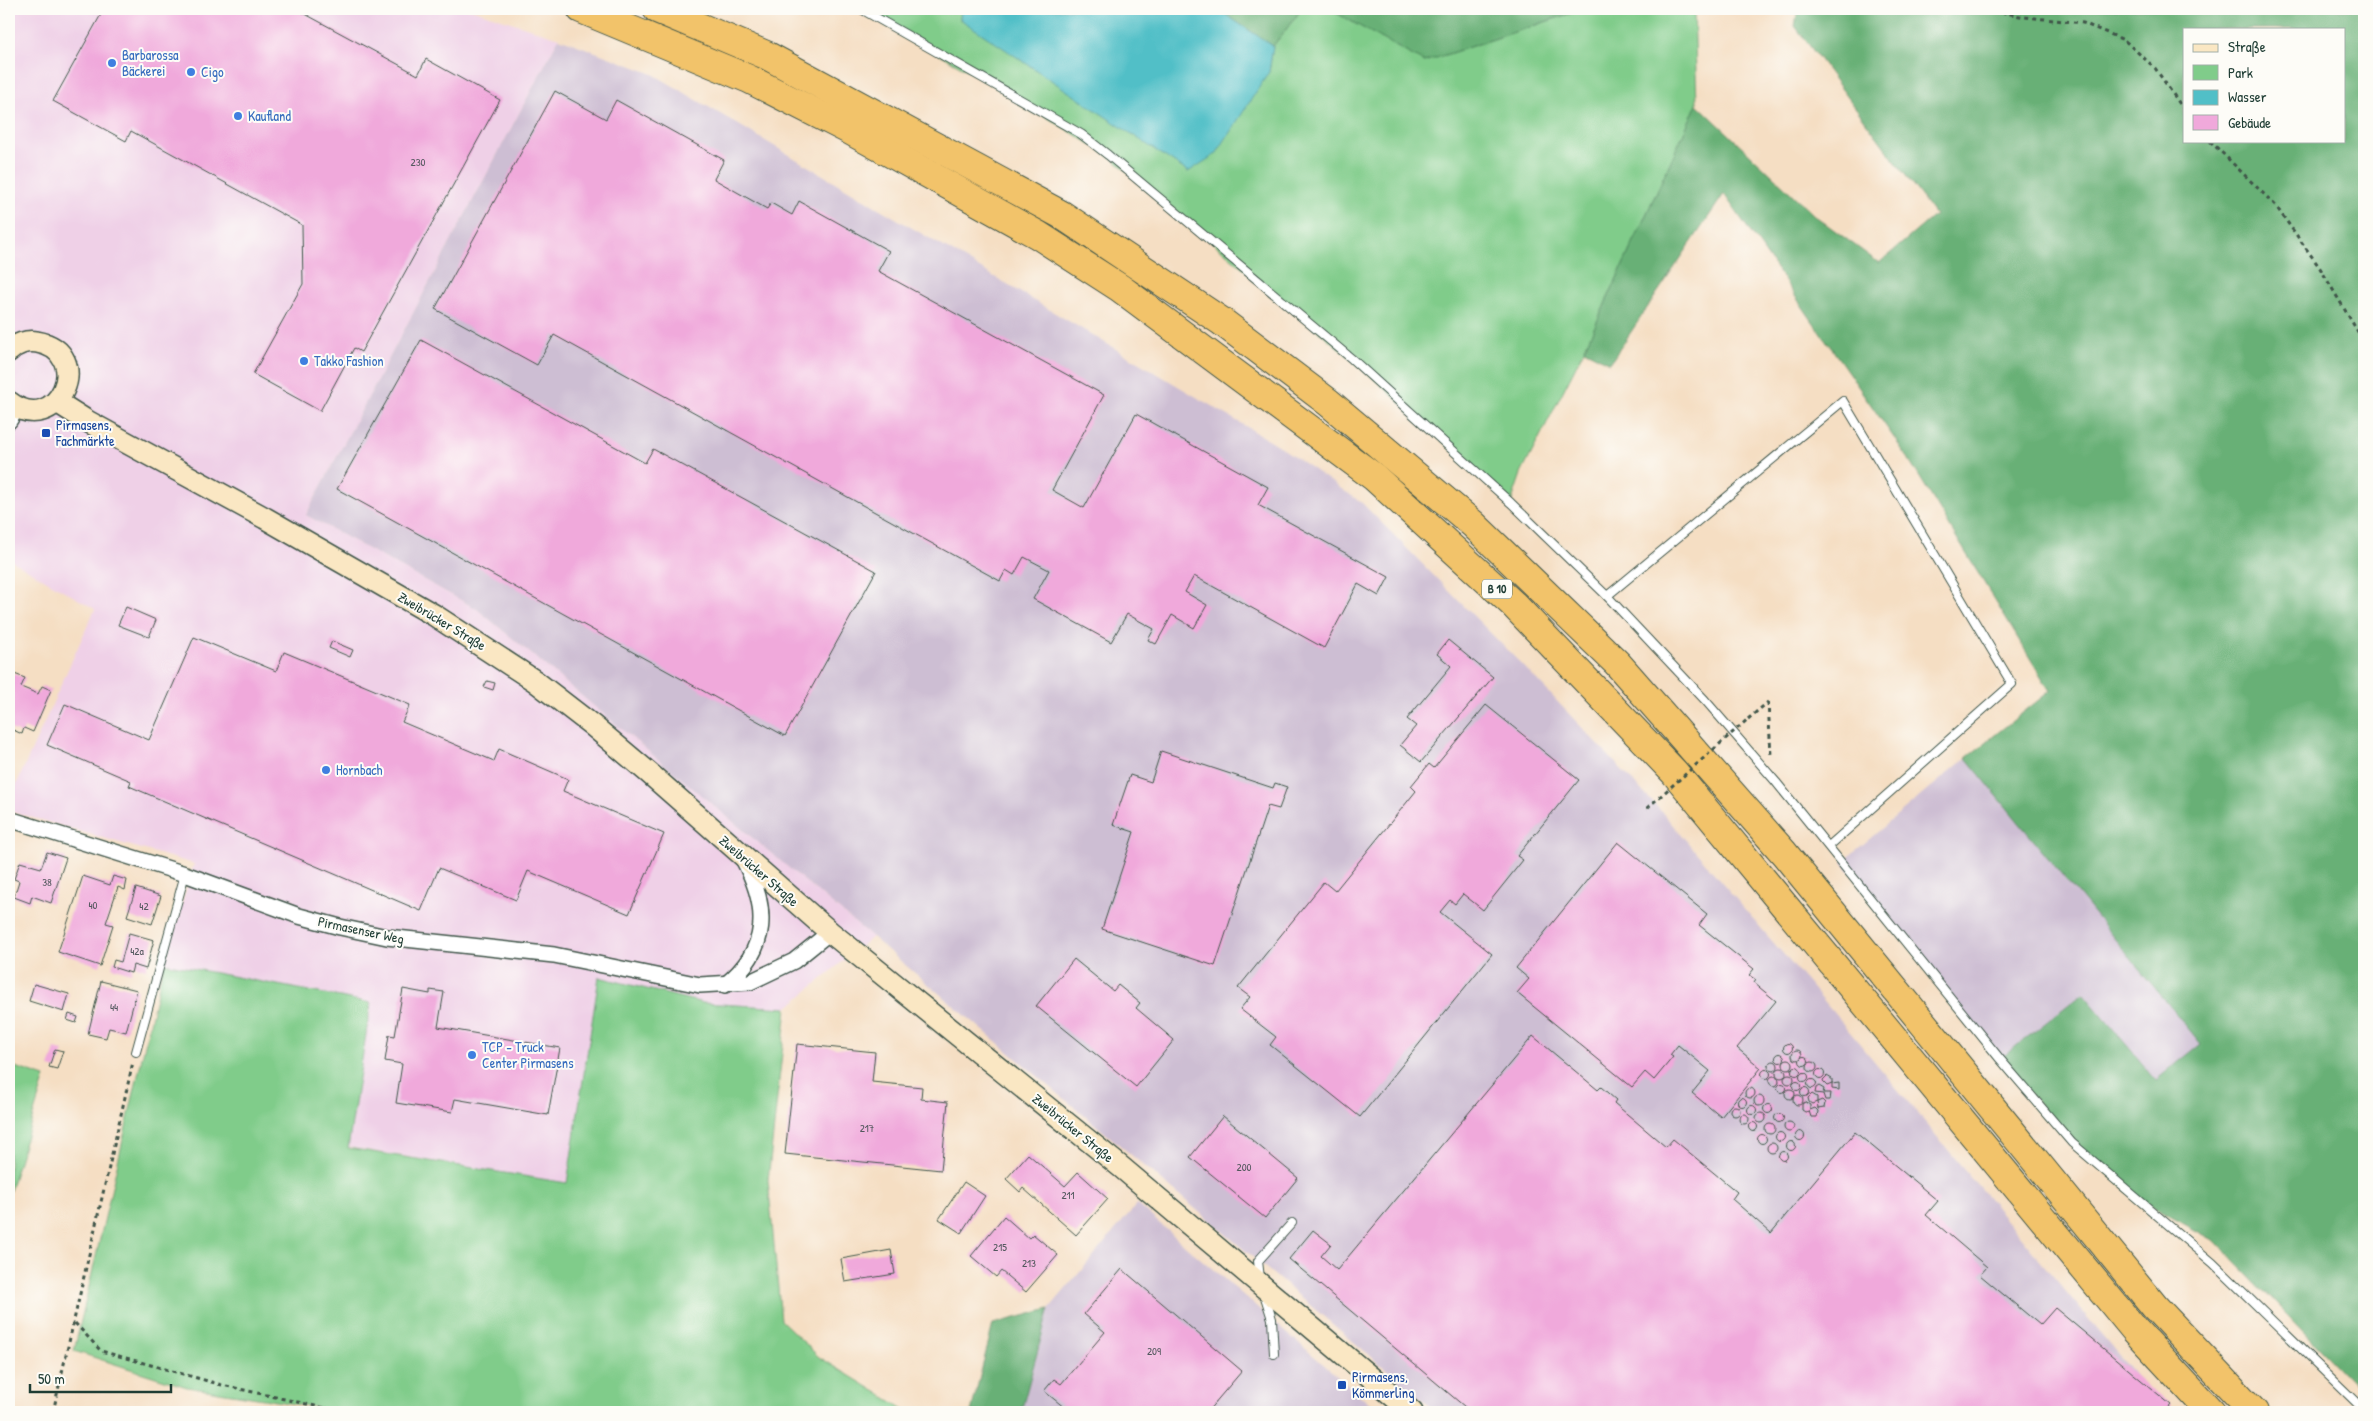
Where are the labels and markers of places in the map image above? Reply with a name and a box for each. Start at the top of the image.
place label: Barbarossa Bäckerei [122,45,179,80]
marker: Barbarossa Bäckerei [106,57,118,69]
place label: Cigo [201,62,224,82]
marker: Cigo [185,66,197,78]
place label: Kaufland [248,106,291,125]
marker: Kaufland [232,110,244,122]
place label: Takko Fashion [314,351,384,370]
marker: Takko Fashion [298,355,310,367]
place label: Pirmasens, Fachmärkte [55,415,115,450]
marker: Pirmasens, Fachmärkte [40,427,52,439]
place label: Hornbach [336,760,383,779]
marker: Hornbach [320,764,332,776]
place label: TCP - Truck Center Pirmasens [482,1037,574,1072]
marker: TCP - Truck Center Pirmasens [466,1049,478,1061]
place label: Pirmasens, Kömmerling [1352,1367,1414,1403]
marker: Pirmasens, Kömmerling [1336,1379,1348,1391]

